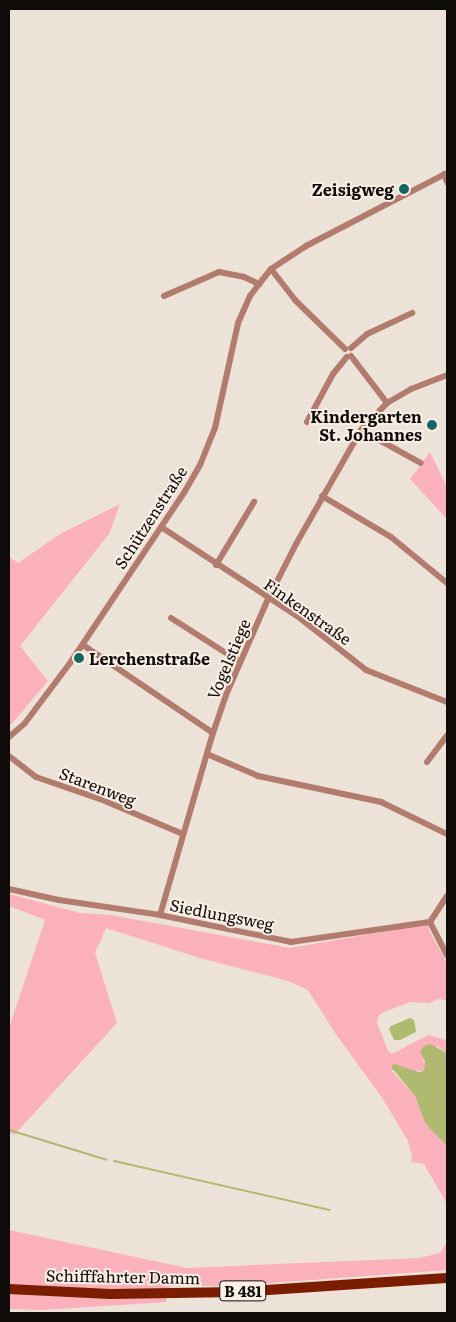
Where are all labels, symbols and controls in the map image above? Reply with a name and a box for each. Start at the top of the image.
place label: Zeisigweg [312,179,394,199]
marker: Zeisigweg [398,183,410,195]
place label: Kindergarten St. Johannes [310,406,422,444]
marker: Kindergarten St. Johannes [426,419,438,431]
street label: Schützenstraße [110,462,190,572]
street label: Finkenstraße [261,574,355,648]
street label: Vogelstiege [202,616,254,702]
place label: Lerchenstraße [89,648,210,668]
marker: Lerchenstraße [73,652,85,664]
street label: Starenweg [57,763,139,809]
street label: Siedlungsweg [168,895,276,933]
street label: Schifffahrter Damm [46,1265,200,1287]
road number: B 481 [219,1278,267,1304]

